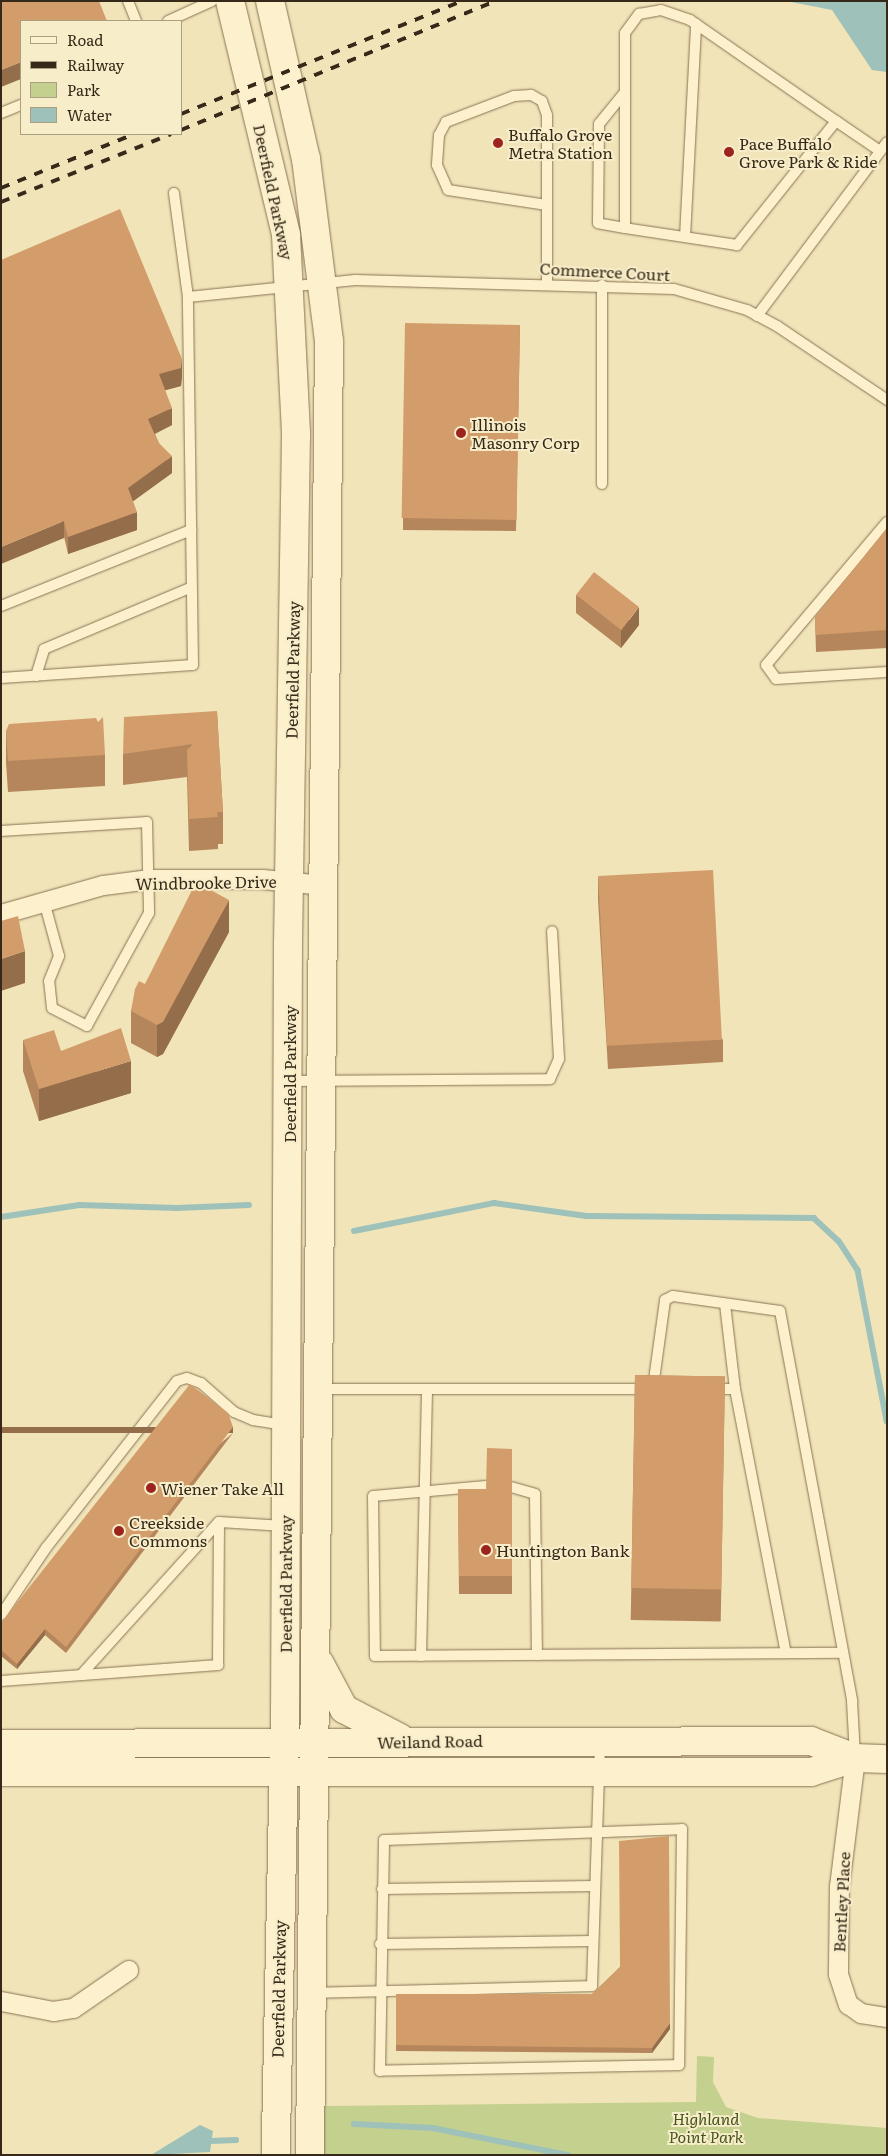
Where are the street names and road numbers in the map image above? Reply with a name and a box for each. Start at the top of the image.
street label: Deerfield Parkway [250,122,298,262]
street label: Commerce Court [539,258,671,284]
street label: Deerfield Parkway [281,601,303,739]
street label: Windbrooke Drive [135,871,277,893]
street label: Deerfield Parkway [279,1005,299,1143]
street label: Deerfield Parkway [275,1515,295,1653]
street label: Weiland Road [377,1730,483,1752]
street label: Bentley Place [829,1851,853,1953]
street label: Deerfield Parkway [267,1920,289,2058]

